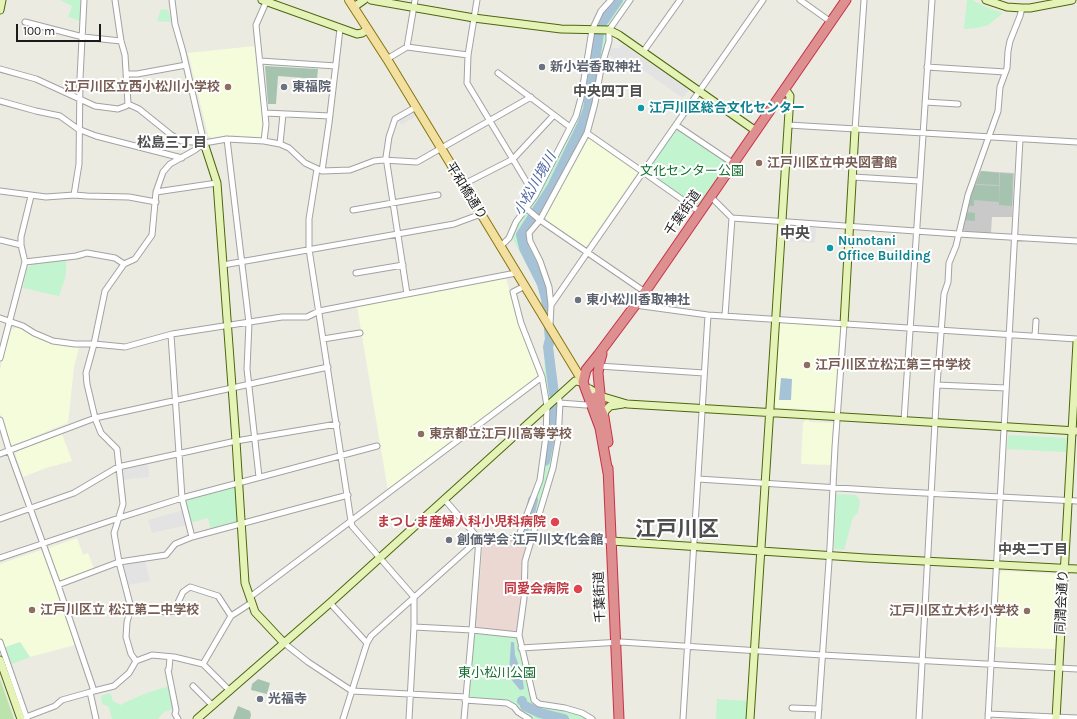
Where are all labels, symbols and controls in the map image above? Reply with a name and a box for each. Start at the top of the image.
scale bar [18,16,103,42]
text: 100 m [23,24,55,38]
place label: 新小岩香取神社 [550,59,641,75]
marker: 新小岩香取神社 [537,62,547,72]
place label: 江戸川区立西小松川小学校 [64,79,220,95]
place label: 東福院 [292,79,331,95]
marker: 江戸川区立西小松川小学校 [223,82,233,92]
marker: 東福院 [279,82,289,92]
district label: 中央四丁目 [573,84,643,100]
place label: 江戸川区総合文化センター [649,100,805,116]
marker: 江戸川区総合文化センター [636,103,646,113]
district label: 松島三丁目 [137,135,207,151]
water label: 小松川境川 [510,149,560,219]
place label: 江戸川区立中央図書館 [767,155,897,171]
marker: 江戸川区立中央図書館 [754,158,764,168]
street label: 平和橋通り [442,159,490,223]
park label: 文化センター公園 [640,163,744,179]
street label: 千葉街道 [662,187,704,239]
district label: 中央 [780,225,810,243]
place label: Nunotani Office Building [838,233,930,264]
marker: Nunotani Office Building [825,243,835,253]
place label: 東小松川香取神社 [586,292,690,308]
marker: 東小松川香取神社 [573,295,583,305]
place label: 江戸川区立松江第三中学校 [815,357,971,373]
marker: 江戸川区立松江第三中学校 [802,360,812,370]
place label: 東京都立江戸川高等学校 [429,426,572,442]
marker: 東京都立江戸川高等学校 [416,429,426,439]
place label: まつしま産婦人科小児科病院 [377,514,546,530]
marker: まつしま産婦人科小児科病院 [549,516,561,528]
district label: 江戸川区 [635,517,719,543]
place label: 創価学会 江戸川文化会館 [457,532,603,548]
marker: 創価学会 江戸川文化会館 [444,535,454,545]
district label: 中央二丁目 [998,542,1068,558]
street label: 同潤会通り [1053,569,1071,635]
street label: 千葉街道 [591,571,609,623]
place label: 同愛会病院 [504,581,569,597]
marker: 同愛会病院 [572,583,584,595]
place label: 江戸川区立 松江第二中学校 [40,602,199,618]
place label: 江戸川区立大杉小学校 [889,603,1019,619]
marker: 江戸川区立 松江第二中学校 [27,605,37,615]
marker: 江戸川区立大杉小学校 [1022,606,1032,616]
park label: 東小松川公園 [458,665,536,681]
place label: 光福寺 [268,691,307,707]
marker: 光福寺 [255,694,265,704]

